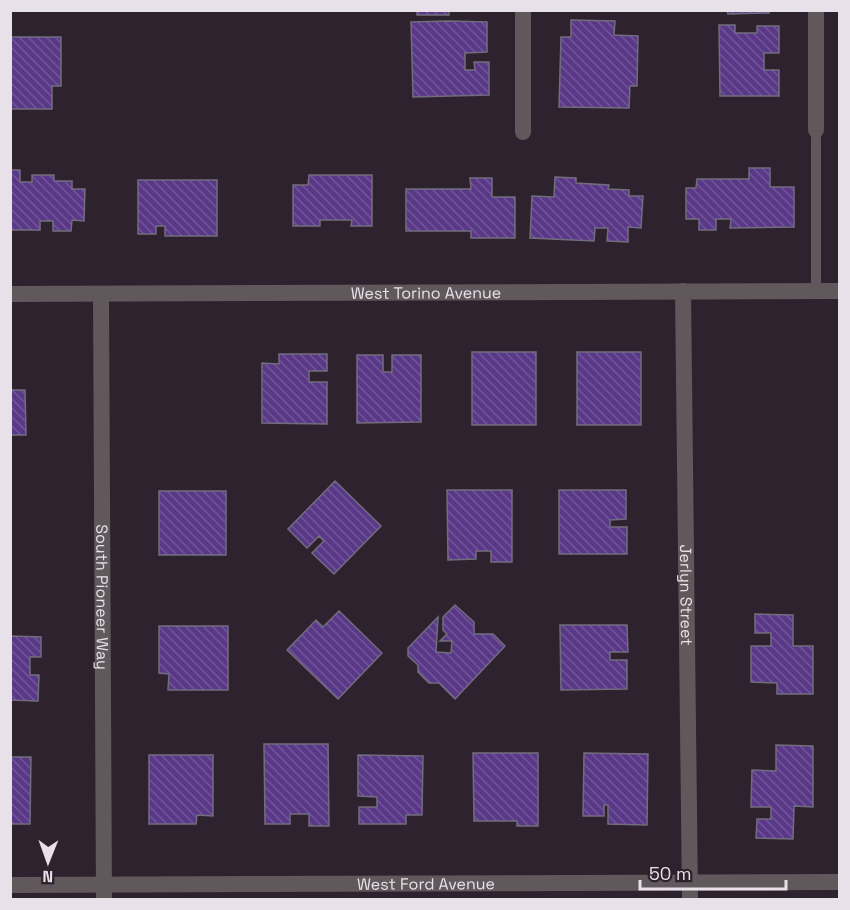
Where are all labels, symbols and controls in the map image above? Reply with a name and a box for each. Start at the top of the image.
street label: West Torino Avenue [351,282,501,303]
street label: South Pioneer Way [92,524,113,670]
street label: Jerlyn Street [675,544,698,646]
north arrow [18,832,78,892]
scale bar [640,853,786,891]
text: 50 m [649,862,691,885]
text: N [42,866,53,887]
street label: West Ford Avenue [357,873,495,894]

